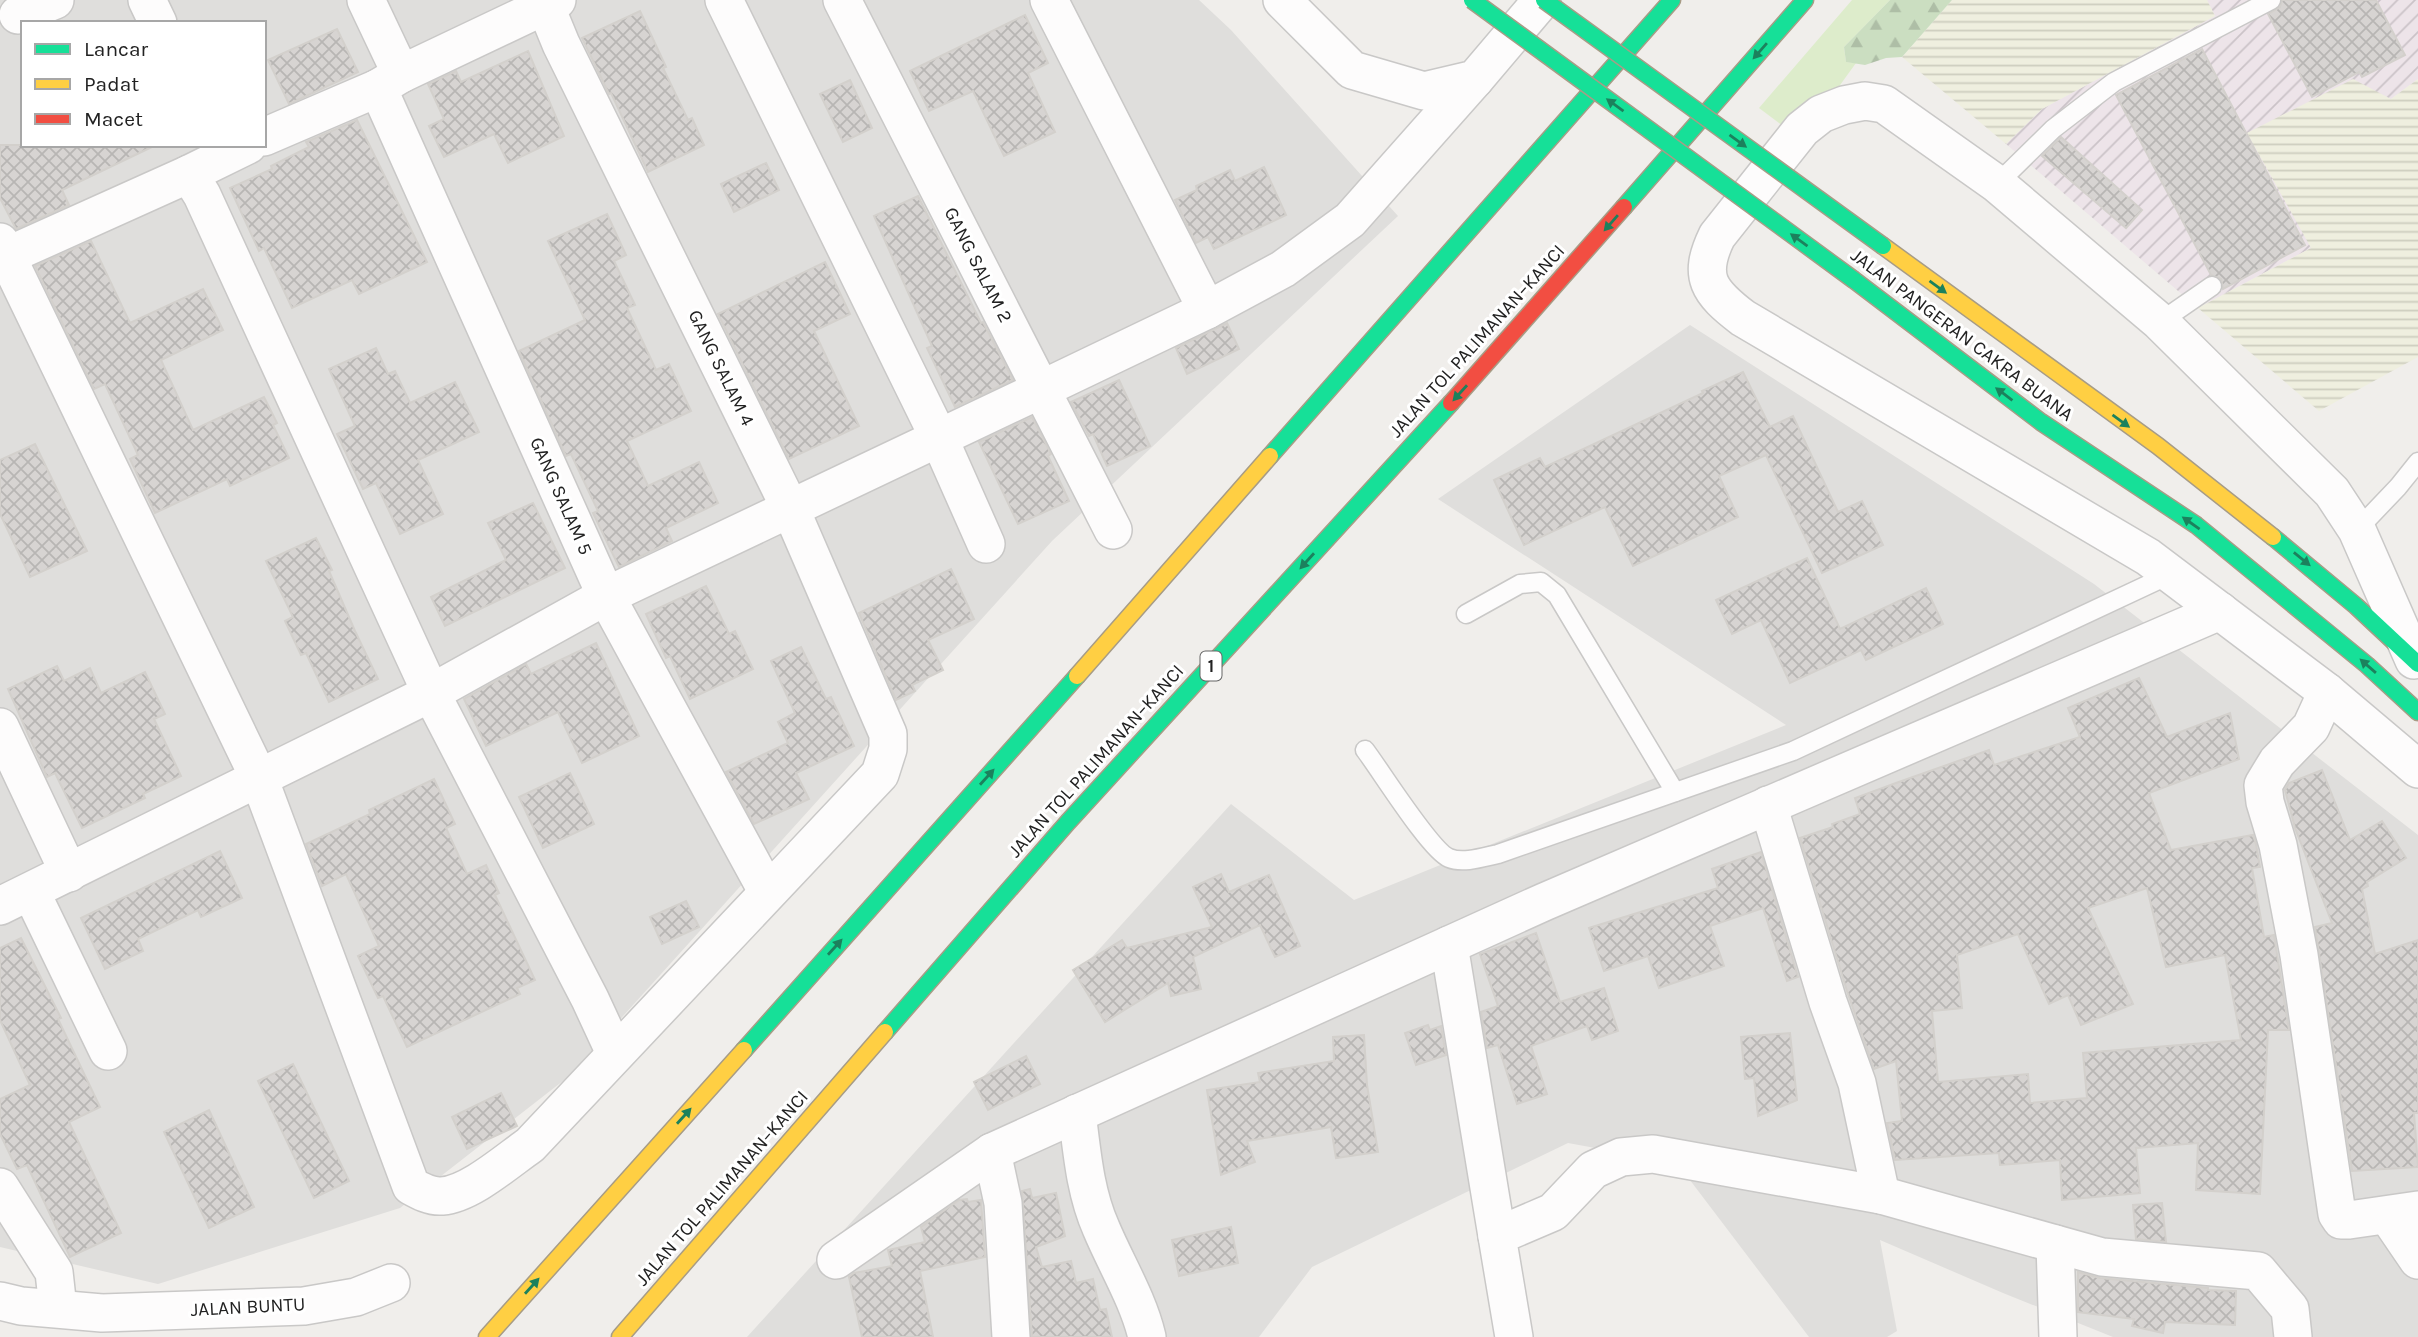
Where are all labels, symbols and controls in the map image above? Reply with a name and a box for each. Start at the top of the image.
legend [21,21,266,147]
text: Lancar [84,37,148,61]
one-way arrow [1753,43,1768,60]
text: Padat [84,72,139,96]
one-way arrow [1606,99,1624,113]
text: Macet [84,107,143,131]
one-way arrow [1729,134,1747,148]
street label: GANG SALAM 2 [939,204,1017,326]
one-way arrow [1604,214,1619,231]
one-way arrow [1789,233,1808,247]
street label: JALAN TOL PALIMANAN–KANCI [1385,240,1569,442]
street label: JALAN PANGERAN CAKRA BUANA [1846,244,2078,426]
one-way arrow [1929,280,1947,294]
street label: GANG SALAM 4 [683,306,759,430]
one-way arrow [1452,384,1468,402]
one-way arrow [1995,388,2013,402]
one-way arrow [2112,414,2130,428]
street label: GANG SALAM 5 [525,434,597,558]
one-way arrow [2182,516,2200,530]
one-way arrow [1299,552,1315,569]
one-way arrow [2292,552,2310,567]
road number: 1 [1200,652,1222,680]
one-way arrow [2359,659,2376,674]
street label: JALAN TOL PALIMANAN–KANCI [1004,660,1188,862]
one-way arrow [979,768,995,786]
one-way arrow [827,938,842,955]
street label: JALAN TOL PALIMANAN–KANCI [631,1086,813,1290]
one-way arrow [676,1107,692,1125]
one-way arrow [524,1277,540,1295]
street label: JALAN BUNTU [190,1293,306,1321]

